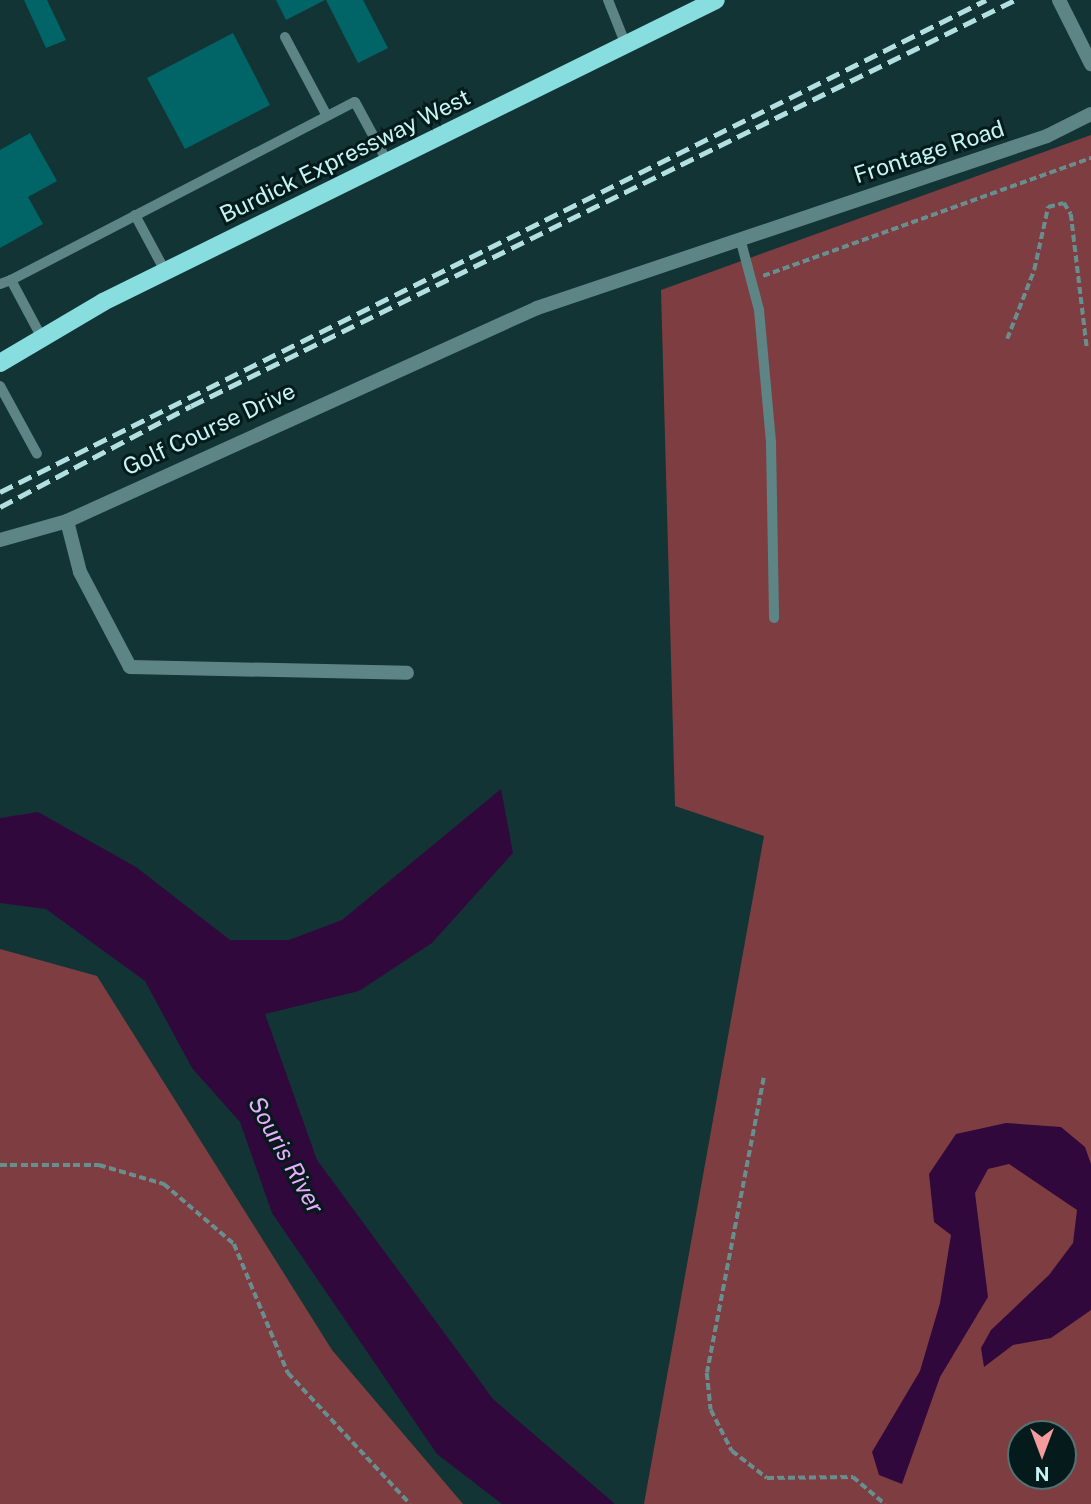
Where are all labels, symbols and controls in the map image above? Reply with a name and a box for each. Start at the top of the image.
street label: Burdick Expressway West [215,83,475,229]
street label: Frontage Road [850,115,1008,189]
street label: Golf Course Drive [118,377,300,481]
water label: Souris River [242,1091,330,1219]
north arrow [1007,1420,1077,1490]
text: N [1035,1463,1049,1485]

